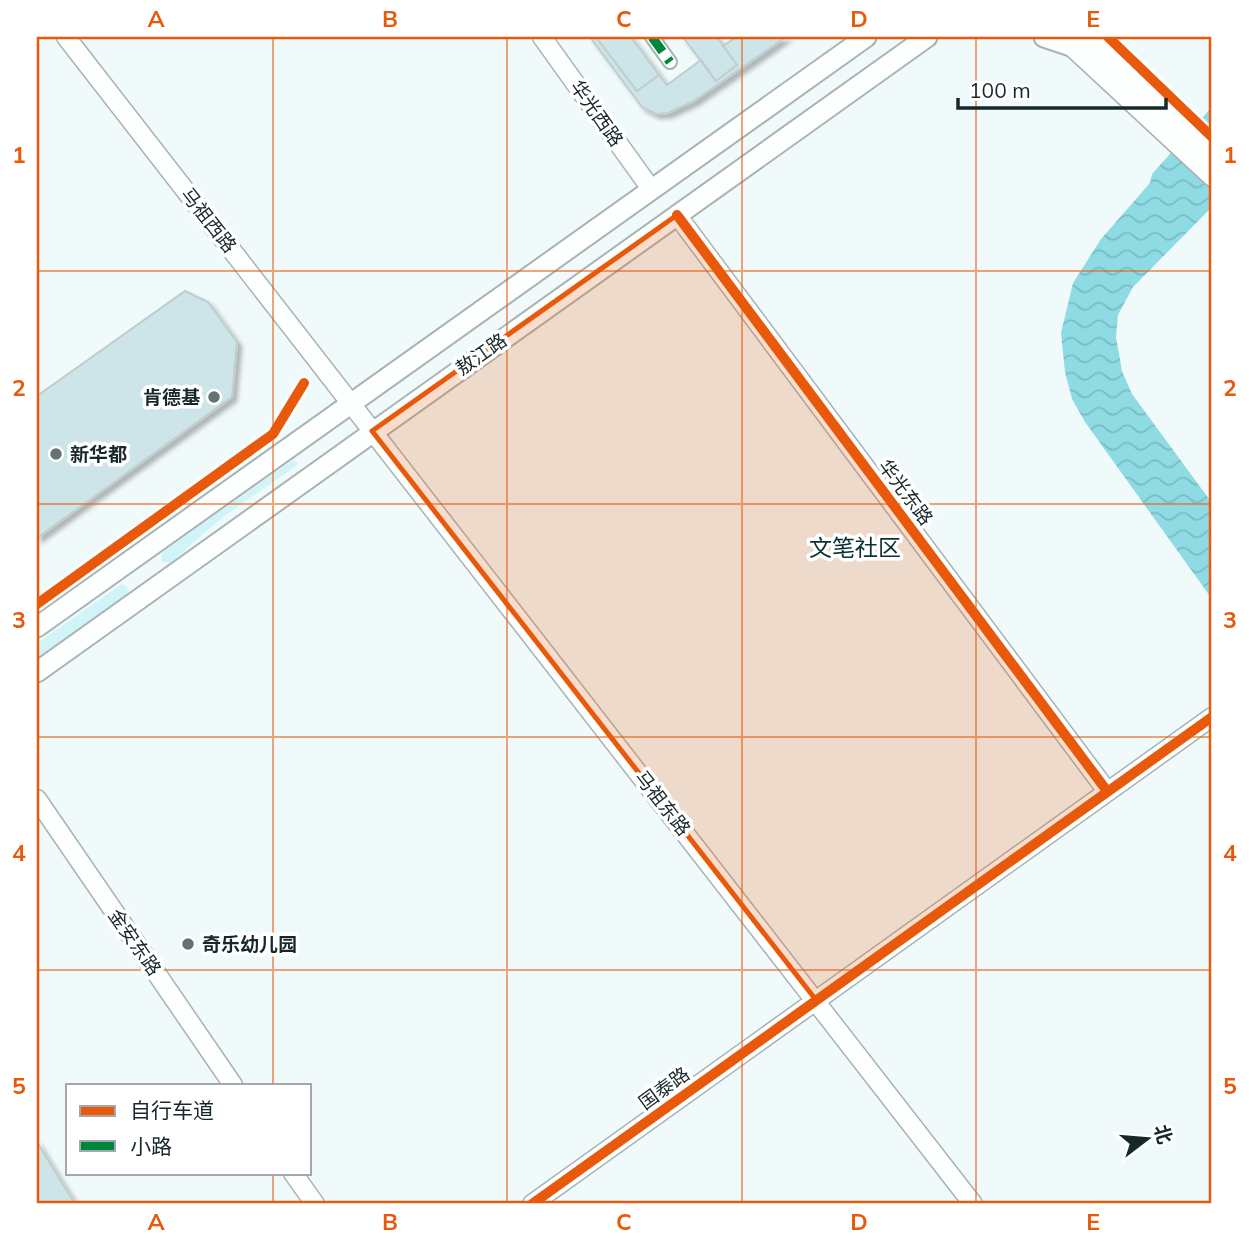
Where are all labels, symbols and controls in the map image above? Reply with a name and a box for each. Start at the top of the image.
text: A [147,4,165,33]
text: B [382,4,398,33]
text: C [616,4,632,33]
text: D [850,4,868,33]
text: E [1086,4,1100,33]
scale bar [958,66,1167,110]
street label: 华光西路 [565,75,629,151]
text: 100 m [969,77,1031,103]
text: 1 [12,140,26,169]
text: 1 [1223,140,1237,169]
street label: 马祖西路 [176,183,242,257]
street label: 敖江路 [451,328,511,380]
text: 2 [12,373,26,402]
text: 2 [1223,373,1237,402]
place label: 肯德基 [143,385,201,409]
marker: 肯德基 [206,389,222,405]
place label: 新华都 [70,442,127,466]
marker: 新华都 [48,446,64,462]
street label: 华光东路 [874,454,938,530]
district label: 文笔社区 [809,533,901,562]
text: 3 [12,605,26,634]
text: 3 [1223,605,1237,634]
street label: 马祖东路 [630,766,696,840]
text: 4 [12,838,26,867]
text: 4 [1223,838,1237,867]
street label: 金安东路 [103,904,167,980]
place label: 奇乐幼儿园 [202,932,297,956]
marker: 奇乐幼儿园 [180,936,196,952]
street label: 国泰路 [634,1062,694,1114]
text: 5 [12,1071,26,1100]
text: 5 [1223,1071,1237,1100]
legend [66,1084,312,1174]
text: 自行车道 [130,1097,214,1123]
north arrow [1112,1104,1182,1174]
text: 北 [1149,1122,1177,1147]
text: 小路 [130,1133,172,1159]
text: A [147,1207,165,1236]
text: B [382,1207,398,1236]
text: C [616,1207,632,1236]
text: D [850,1207,868,1236]
text: E [1086,1207,1100,1236]

